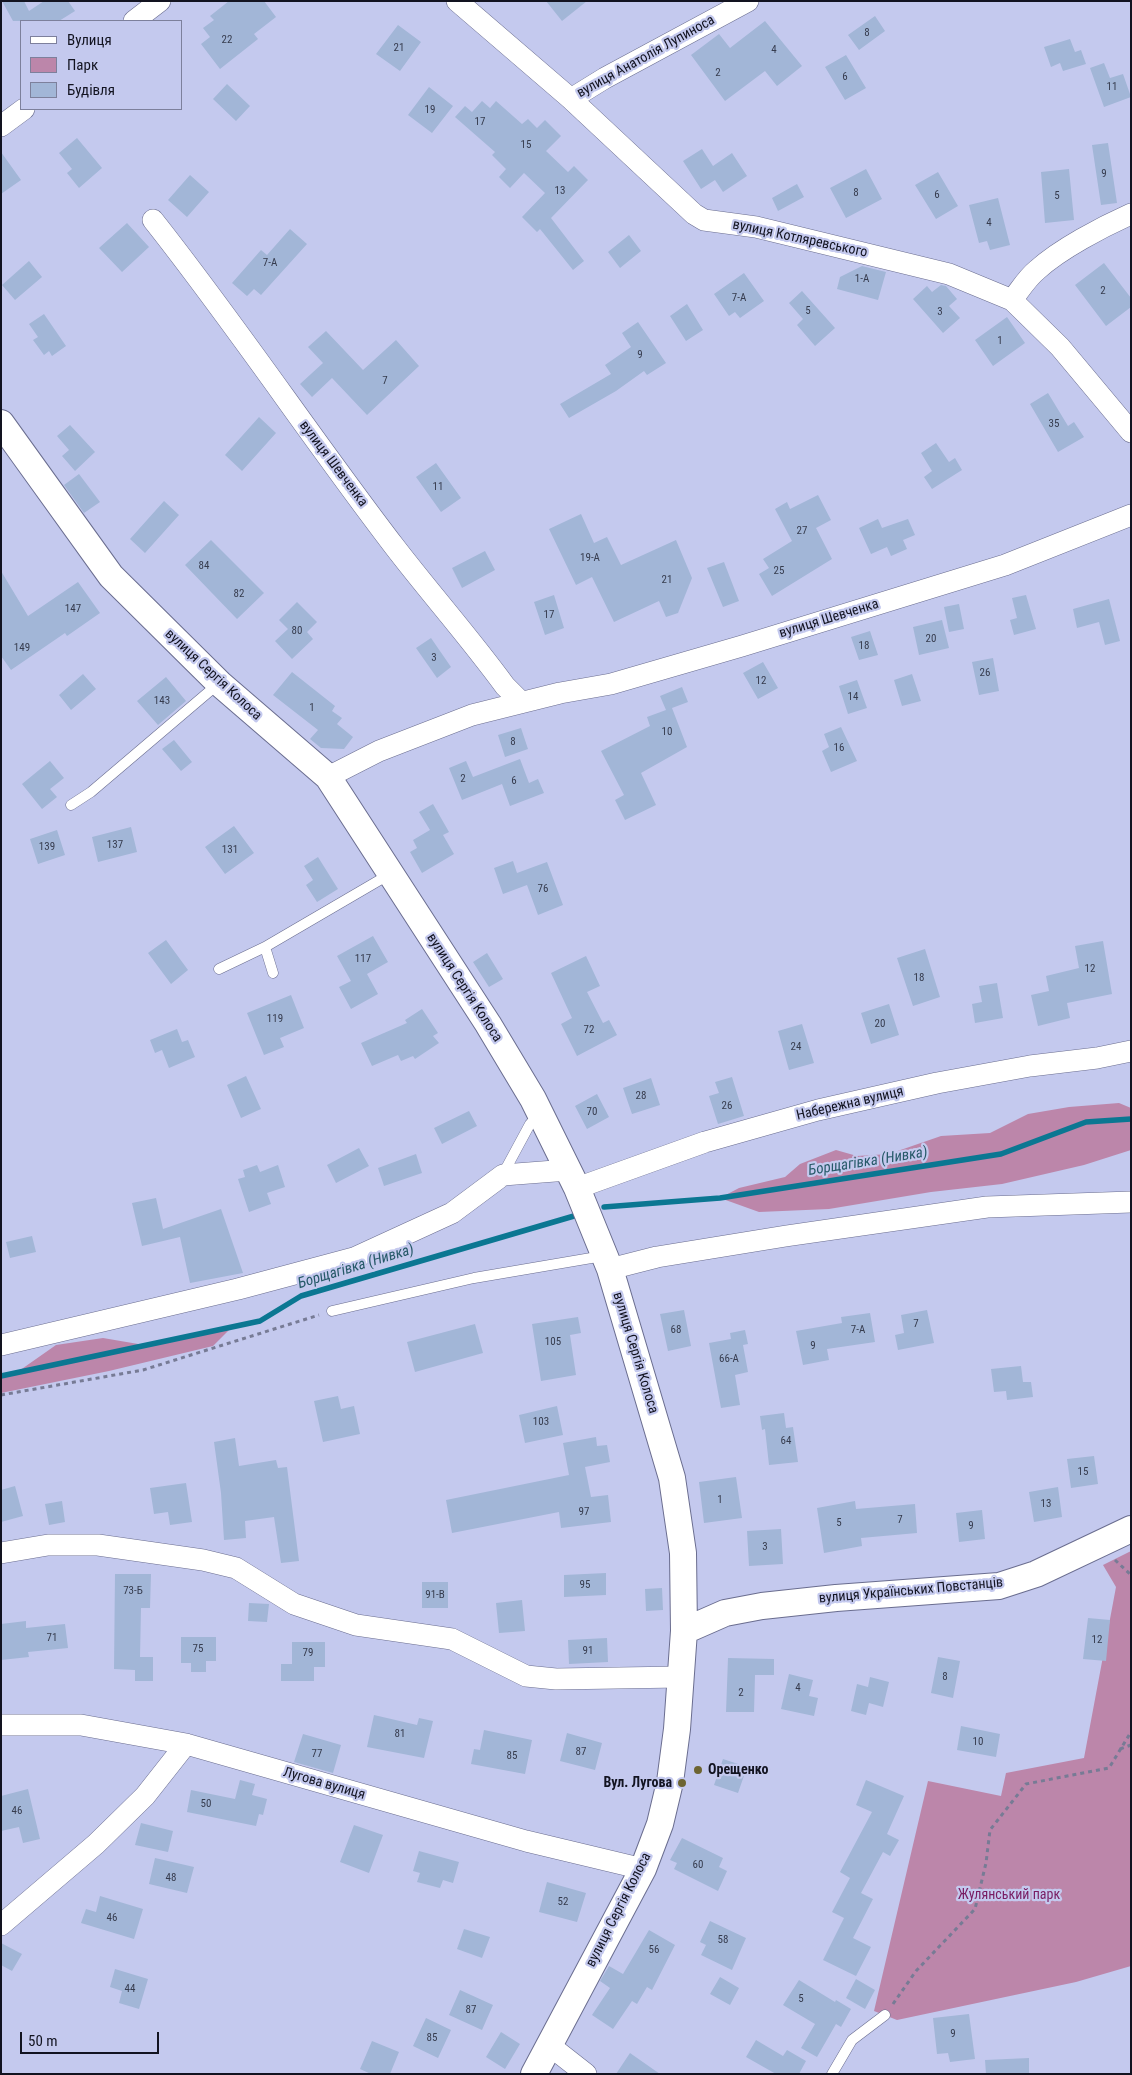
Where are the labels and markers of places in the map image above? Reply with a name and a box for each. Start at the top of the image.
place label: Орещенко [708,1762,768,1778]
marker: Орещенко [692,1764,704,1776]
place label: Вул. Лугова [603,1775,672,1791]
marker: Вул. Лугова [676,1777,688,1789]

